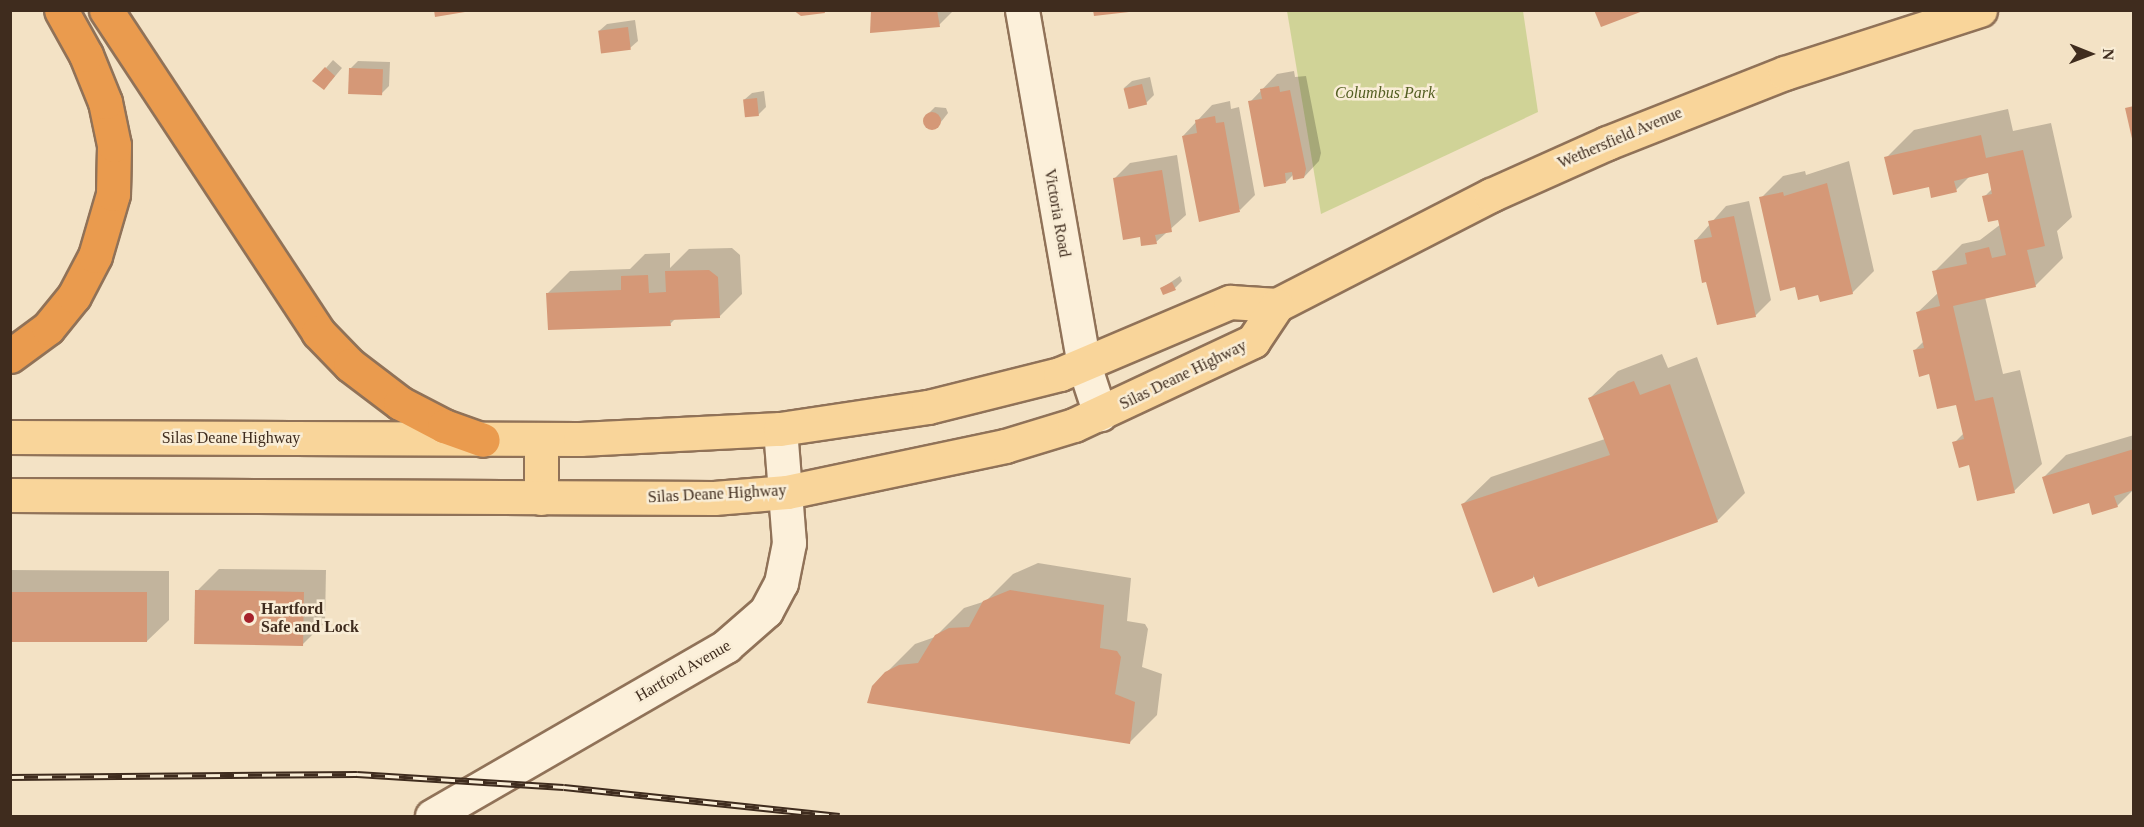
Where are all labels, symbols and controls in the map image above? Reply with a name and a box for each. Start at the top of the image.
north arrow [2060,24,2120,84]
text: N [2100,48,2117,60]
park label: Columbus Park [1335,83,1435,103]
street label: Wethersfield Avenue [1555,103,1685,173]
street label: Victoria Road [1040,167,1074,259]
street label: Silas Deane Highway [1116,336,1250,414]
street label: Silas Deane Highway [162,428,300,448]
street label: Silas Deane Highway [647,481,787,507]
place label: Hartford Safe and Lock [261,599,359,637]
marker: Hartford Safe and Lock [242,611,256,625]
street label: Hartford Avenue [632,636,734,706]

